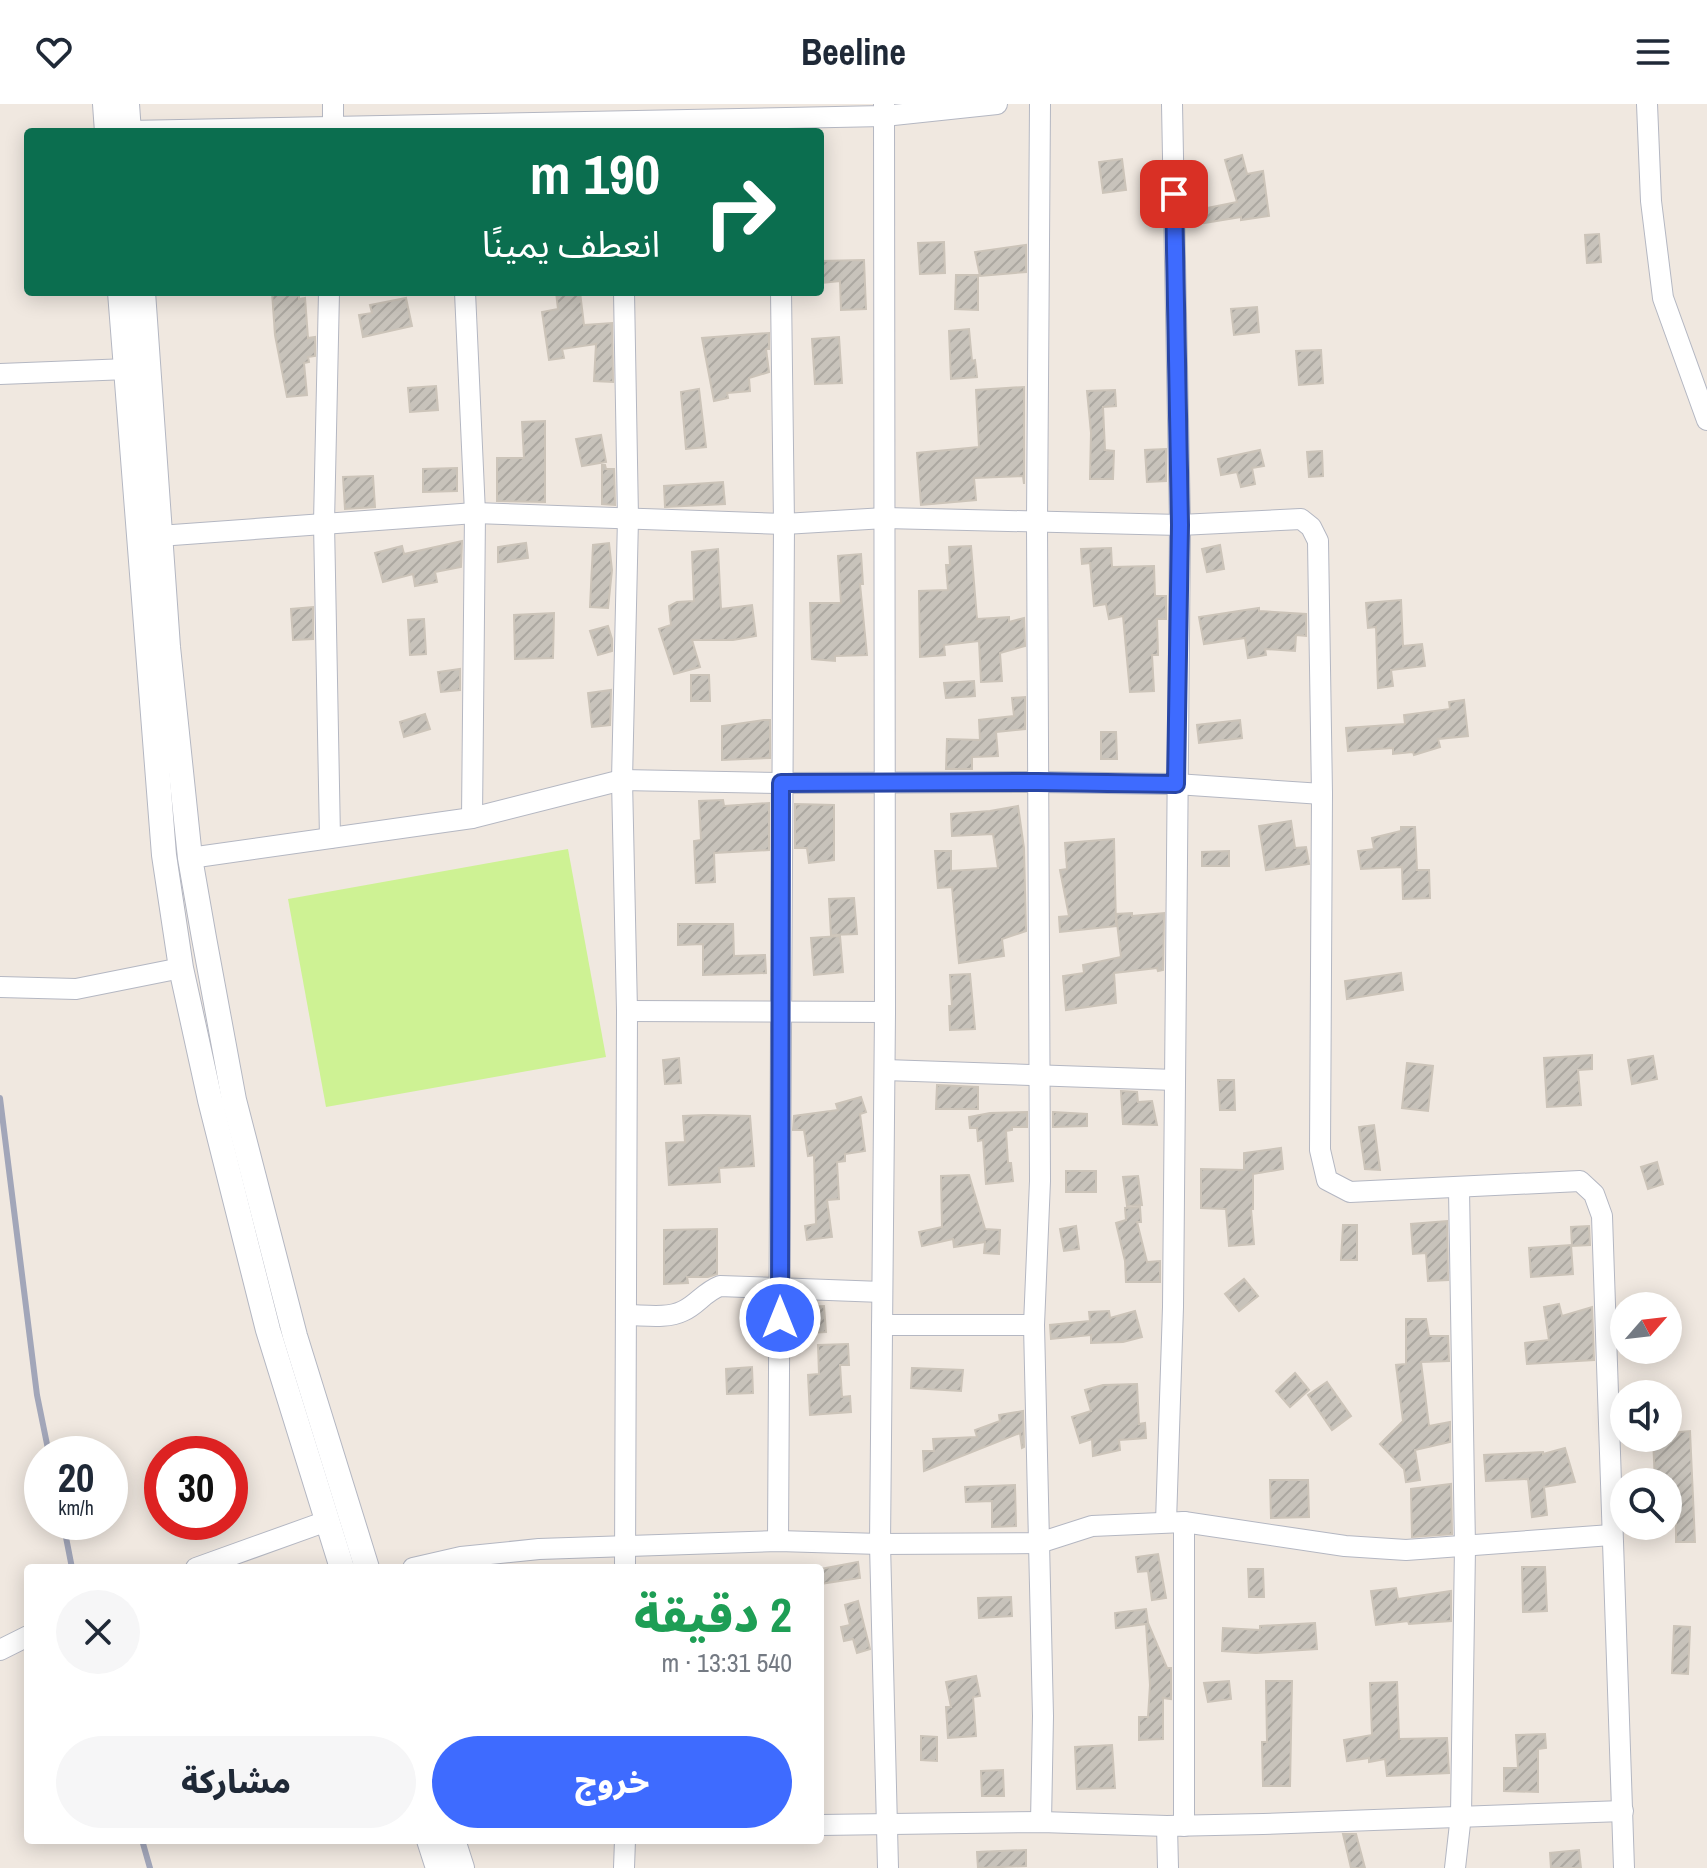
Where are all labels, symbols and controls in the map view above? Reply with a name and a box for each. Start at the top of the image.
text: Beeline [801,28,906,76]
icon: heart [32,30,76,74]
icon: menu [1631,30,1675,74]
text: 190 m [530,136,660,211]
icon: right [688,160,792,264]
pin [1140,160,1208,228]
icon: arrive [1152,172,1196,216]
text: انعطف يمينًا [482,220,660,268]
position arrow [738,1276,822,1360]
north arrow [1610,1292,1682,1364]
map controls [1610,1292,1682,1540]
button: sound [1610,1380,1682,1452]
speed limit sign: 30 [144,1436,248,1540]
text: 20 [58,1451,94,1504]
button: search [1610,1468,1682,1540]
text: km/h [58,1494,94,1521]
text: 2 دقيقة [634,1582,792,1647]
button: close [56,1590,140,1674]
text: 540 m · 13:31 [662,1645,792,1680]
button: مشاركة [56,1736,416,1828]
button: خروج [432,1736,792,1828]

